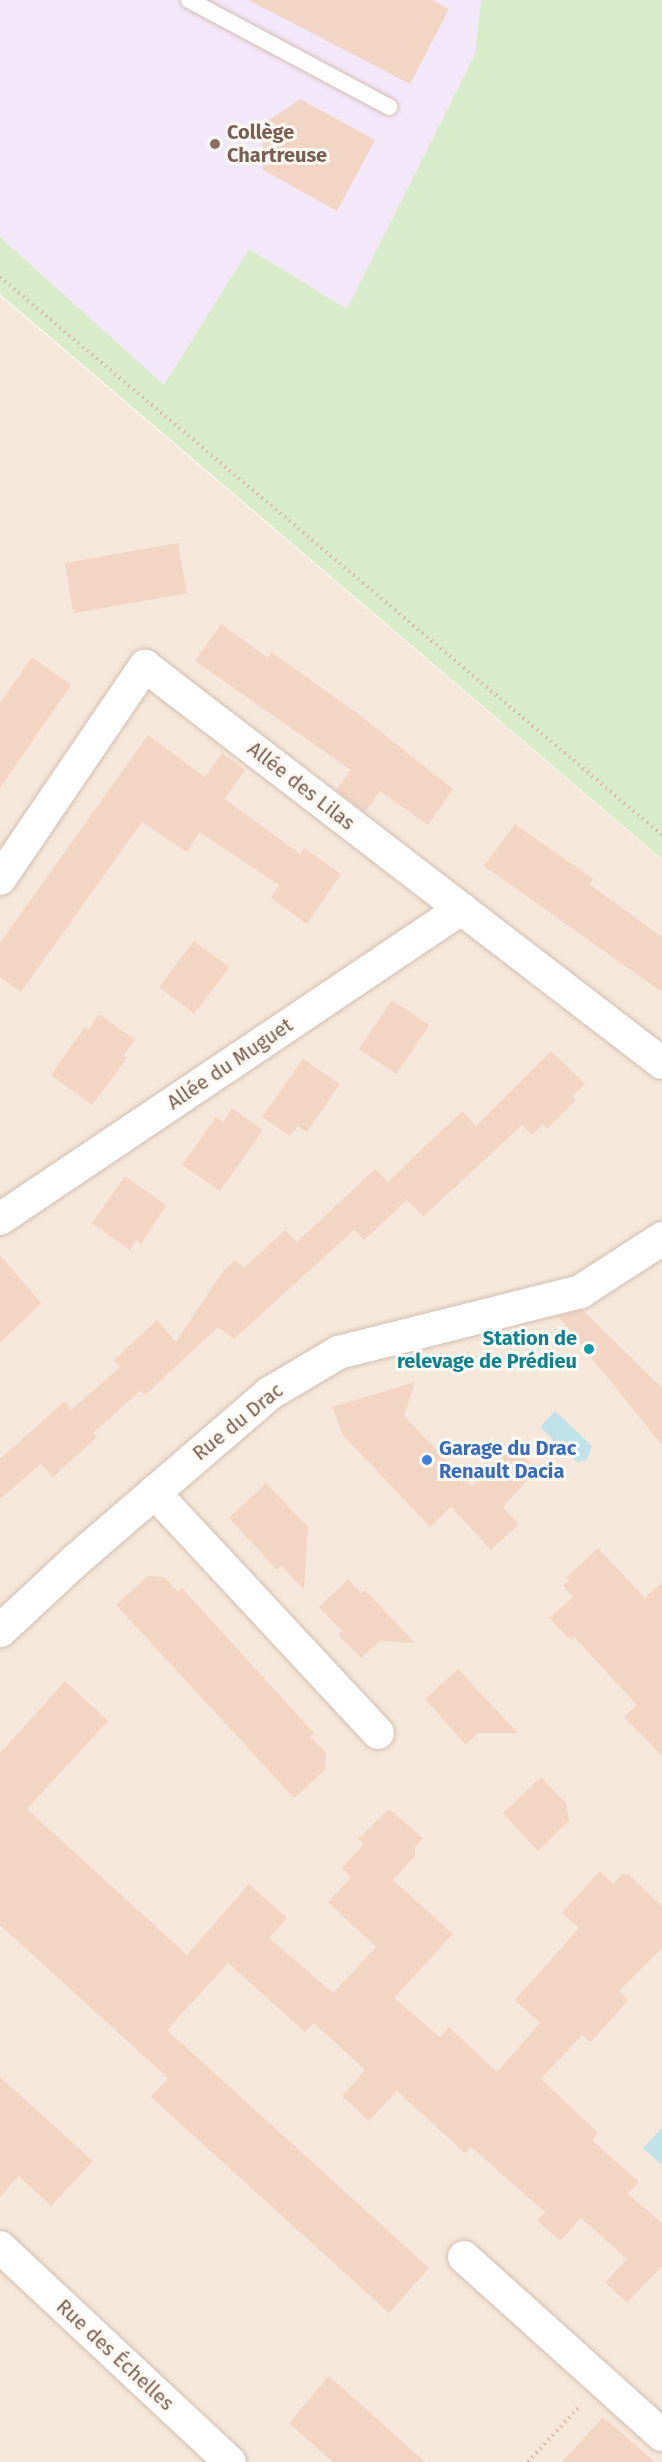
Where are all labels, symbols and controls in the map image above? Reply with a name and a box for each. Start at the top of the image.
place label: Collège Chartreuse [227,120,327,167]
marker: Collège Chartreuse [208,137,222,151]
street label: Allée des Lilas [243,737,359,835]
street label: Allée du Muguet [163,1013,297,1115]
place label: Station de relevage de Prédieu [397,1326,577,1373]
marker: Station de relevage de Prédieu [582,1342,596,1356]
street label: Rue du Drac [188,1378,288,1466]
place label: Garage du Drac Renault Dacia [439,1436,576,1483]
marker: Garage du Drac Renault Dacia [420,1453,434,1467]
street label: Rue des Échelles [51,2294,179,2416]

